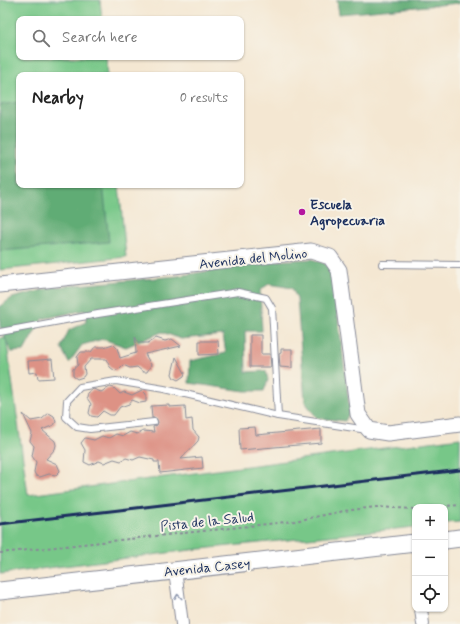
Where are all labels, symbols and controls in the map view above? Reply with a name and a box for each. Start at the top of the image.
search box [16,16,244,60]
icon: search [30,27,52,49]
text: Search here [62,28,138,48]
text: Nearby [32,87,84,109]
text: 0 results [180,90,228,107]
place label: Escuela Agropecuaria [310,196,385,231]
marker: Escuela Agropecuaria [297,207,307,217]
street label: Avenida del Molino [198,244,308,274]
map controls [412,504,448,612]
button: + [412,504,448,540]
street label: Pista de la Salud [159,508,255,536]
button: − [412,540,448,576]
street label: Avenida Casey [163,555,251,581]
button: locate [412,576,448,612]
one-way arrow [174,594,183,600]

